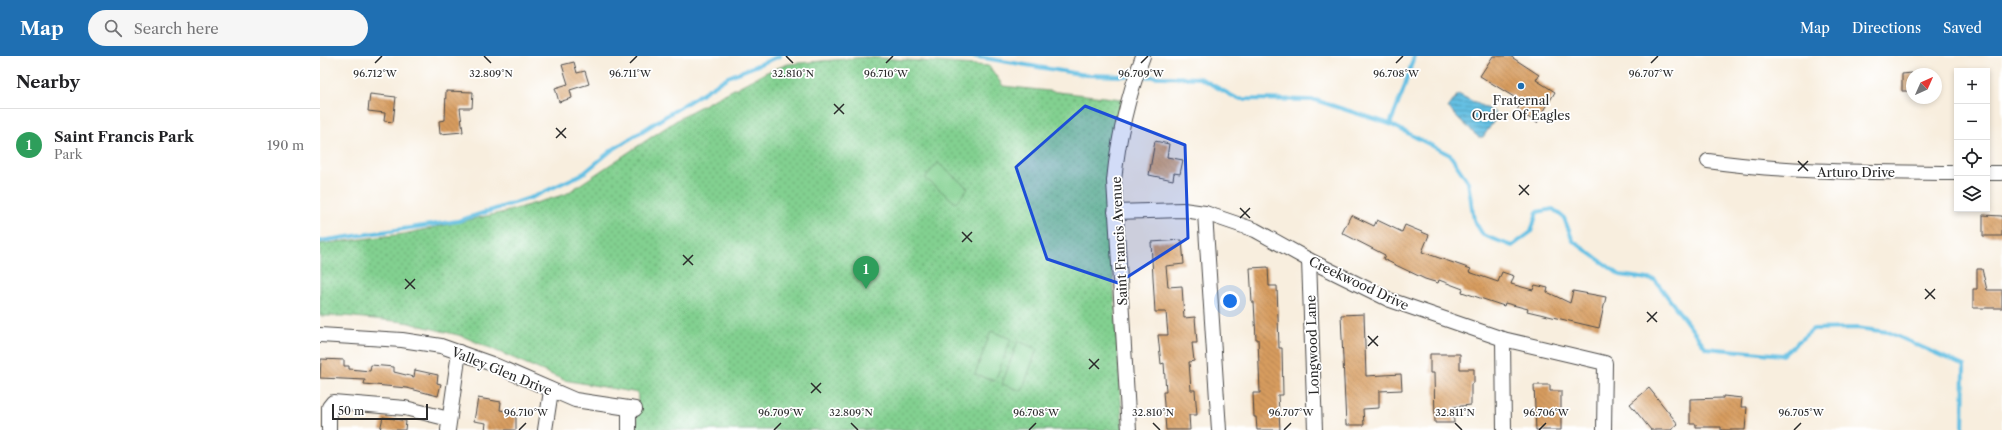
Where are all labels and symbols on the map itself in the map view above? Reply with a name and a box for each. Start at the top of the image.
text: 96.712°W [353,67,398,80]
text: 32.809°N [469,67,513,80]
text: 96.711°W [609,67,652,80]
text: 32.810°N [772,67,814,80]
text: 96.710°W [864,67,909,80]
text: 96.709°W [1118,67,1165,80]
text: 96.708°W [1373,67,1420,80]
text: 96.707°W [1629,67,1674,80]
north arrow [1906,68,1942,104]
marker: Fraternal Order Of Eagles [1516,81,1526,91]
place label: Fraternal Order Of Eagles [1472,92,1571,123]
street label: Arturo Drive [1816,164,1895,180]
street label: Saint Francis Avenue [1108,176,1130,306]
street label: Creekwood Drive [1306,253,1412,313]
pin: 1 [853,256,879,289]
your location [1220,291,1240,311]
street label: Longwood Lane [1302,295,1322,395]
street label: Valley Glen Drive [448,343,555,398]
scale bar [332,402,428,421]
text: 96.710°W [504,406,549,419]
text: 96.709°W [758,406,805,419]
text: 32.809°N [829,406,873,419]
text: 96.708°W [1013,406,1060,419]
text: 32.810°N [1132,406,1174,419]
text: 96.707°W [1269,406,1314,419]
text: 32.811°N [1435,406,1475,419]
text: 96.706°W [1523,406,1570,419]
text: 96.705°W [1778,406,1825,419]

